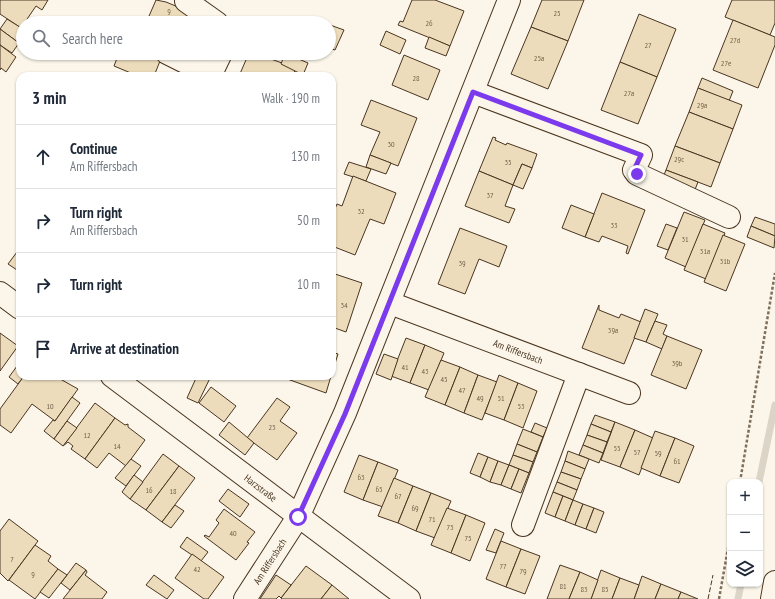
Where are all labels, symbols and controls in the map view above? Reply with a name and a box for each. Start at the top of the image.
house number: 9 [167,6,171,16]
house number: 25 [553,8,561,18]
search box [16,16,336,60]
house number: 26 [425,18,433,28]
icon: search [30,27,52,49]
text: Search here [62,29,123,48]
house number: 27d [730,35,741,45]
house number: 27 [644,40,652,50]
house number: 25a [534,53,544,63]
house number: 27e [721,58,731,68]
house number: 28 [412,73,420,83]
text: 3 min [32,87,66,109]
house number: 27a [624,88,634,98]
text: Walk · 190 m [262,90,320,107]
house number: 29a [697,100,707,110]
text: Continue [70,139,117,158]
house number: 30 [387,139,395,149]
icon: ahead [32,146,54,168]
text: 130 m [291,148,320,165]
house number: 29c [674,154,684,164]
house number: 35 [504,157,512,167]
text: Am Riffersbach [70,158,138,175]
route end [628,165,646,183]
house number: 37 [486,190,494,200]
text: Turn right [70,203,122,222]
house number: 32 [357,206,365,216]
icon: right [32,210,54,232]
text: 50 m [297,212,320,229]
house number: 33 [610,220,618,230]
text: Am Riffersbach [70,222,138,239]
house number: 31 [681,234,689,244]
house number: 31a [700,246,710,256]
house number: 31b [720,256,731,266]
house number: 39 [458,258,466,268]
icon: right [32,274,54,296]
text: Turn right [70,275,122,294]
text: 10 m [297,276,320,293]
house number: 34 [340,300,348,310]
house number: 39a [608,325,618,335]
street label: Am Riffersbach [491,336,545,367]
icon: arrive [32,338,54,360]
text: Arrive at destination [70,339,179,358]
house number: 39b [672,358,683,368]
house number: 41 [401,362,409,372]
house number: 43 [421,366,429,376]
house number: 45 [440,374,448,384]
house number: 47 [458,385,466,395]
house number: 49 [476,393,484,403]
house number: 51 [497,393,505,403]
house number: 10 [46,401,54,411]
house number: 53 [517,401,525,411]
house number: 23 [268,422,276,432]
house number: 12 [83,430,91,440]
house number: 14 [113,441,121,451]
house number: 55 [613,443,621,453]
house number: 57 [633,447,641,457]
house number: 59 [654,448,662,458]
house number: 61 [673,456,681,466]
street label: Harzstraße [241,472,279,505]
house number: 63 [357,472,365,482]
map controls [727,479,763,587]
button: + [727,479,763,515]
house number: 65 [375,484,383,494]
house number: 16 [145,485,153,495]
house number: 18 [169,486,177,496]
house number: 67 [394,491,402,501]
house number: 69 [411,503,419,513]
route start [289,508,307,526]
house number: 71 [428,514,436,524]
button: − [727,515,763,551]
house number: 73 [446,522,454,532]
house number: 40 [229,528,237,538]
house number: 75 [464,533,472,543]
street label: Am Riffersbach [250,536,289,587]
button: layers [727,551,763,587]
house number: 7 [10,554,14,564]
house number: 77 [499,561,507,571]
house number: 42 [193,564,201,574]
house number: 79 [519,566,527,576]
house number: 9 [31,569,35,579]
house number: 81 [559,581,567,591]
house number: 83 [580,584,588,594]
house number: 85 [601,584,609,594]

